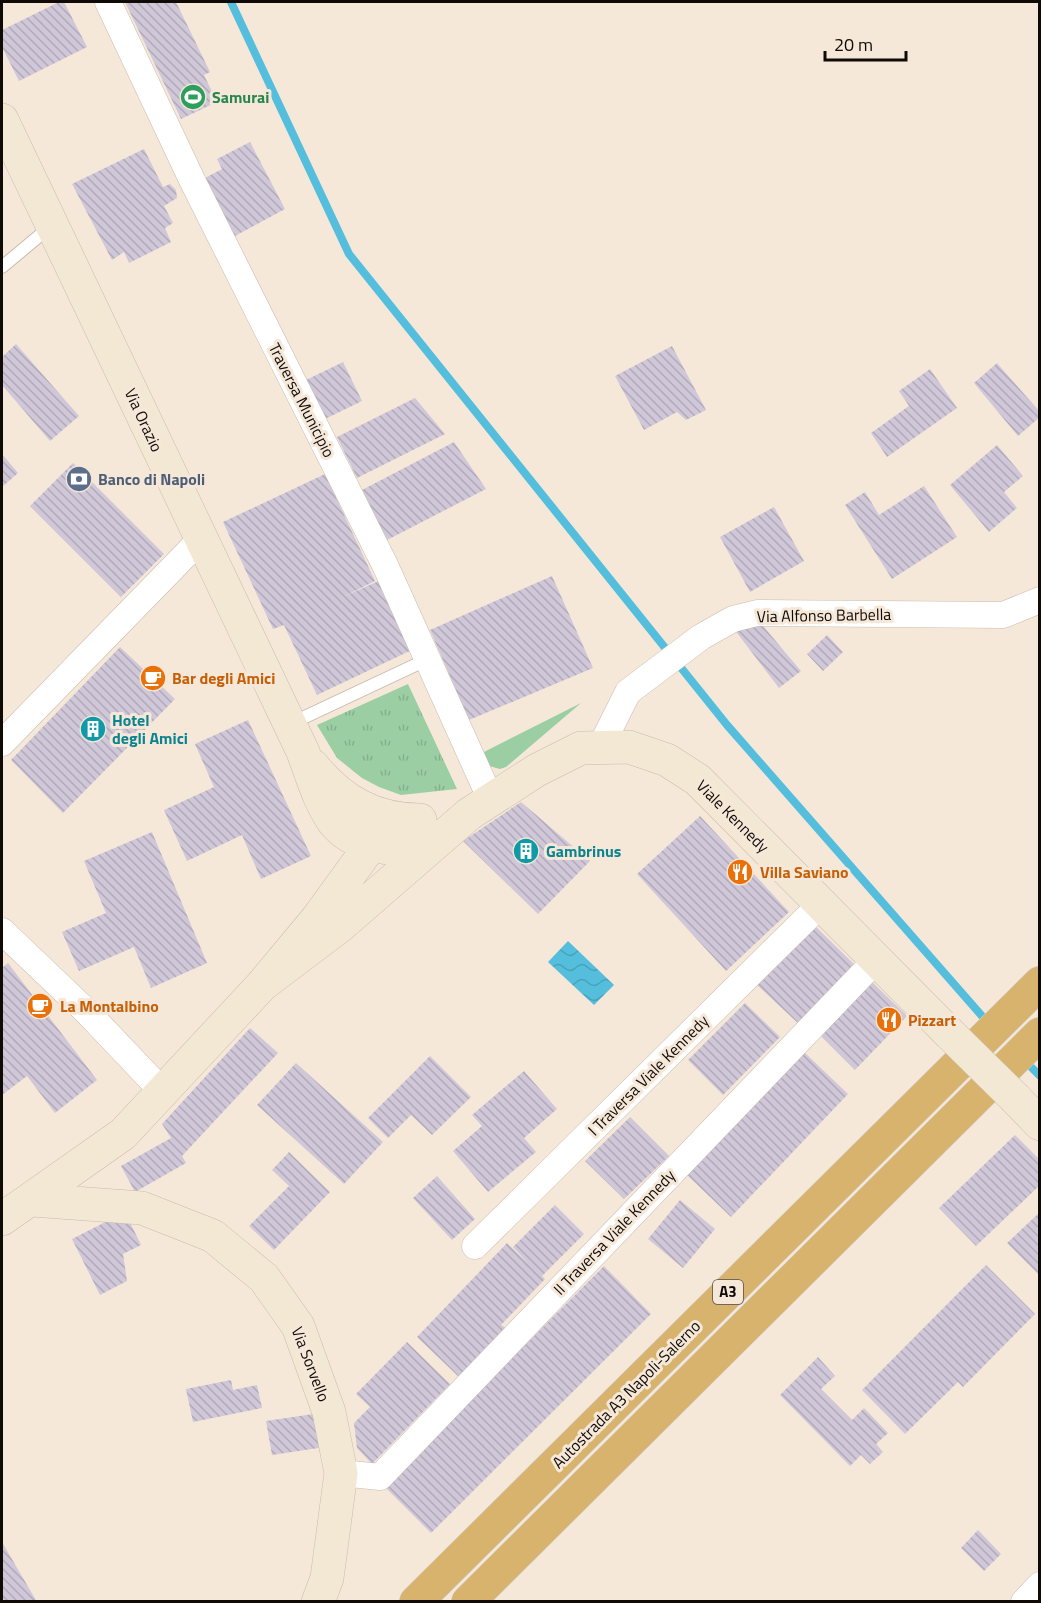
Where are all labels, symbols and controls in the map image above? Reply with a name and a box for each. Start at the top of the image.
scale bar [825,24,906,62]
text: 20 m [834,31,873,58]
sports icon: Samurai [178,82,208,112]
place label: Samurai [212,85,269,109]
street label: Traversa Municipio [263,339,341,461]
street label: Via Orazio [119,384,169,456]
bank icon: Banco di Napoli [64,464,94,494]
place label: Banco di Napoli [98,467,205,491]
street label: Via Alfonso Barbella [757,602,891,628]
cafe icon: Bar degli Amici [138,663,168,693]
place label: Bar degli Amici [172,666,275,690]
place label: Hotel degli Amici [112,708,188,750]
building icon: Hotel degli Amici [78,714,108,744]
street label: Viale Kennedy [691,774,775,858]
building icon: Gambrinus [511,836,541,866]
place label: Gambrinus [546,839,621,863]
restaurant icon: Villa Saviano [725,857,755,887]
place label: Villa Saviano [760,860,849,884]
cafe icon: La Montalbino [25,991,55,1021]
place label: La Montalbino [60,994,159,1018]
restaurant icon: Pizzart [874,1005,904,1035]
place label: Pizzart [908,1008,956,1032]
street label: I Traversa Viale Kennedy [582,1009,714,1141]
street label: II Traversa Viale Kennedy [548,1164,681,1300]
road number: A3 [713,1280,743,1304]
street label: Autostrada A3 Napoli-Salerno [546,1314,706,1474]
street label: Via Sorvello [286,1323,336,1405]

